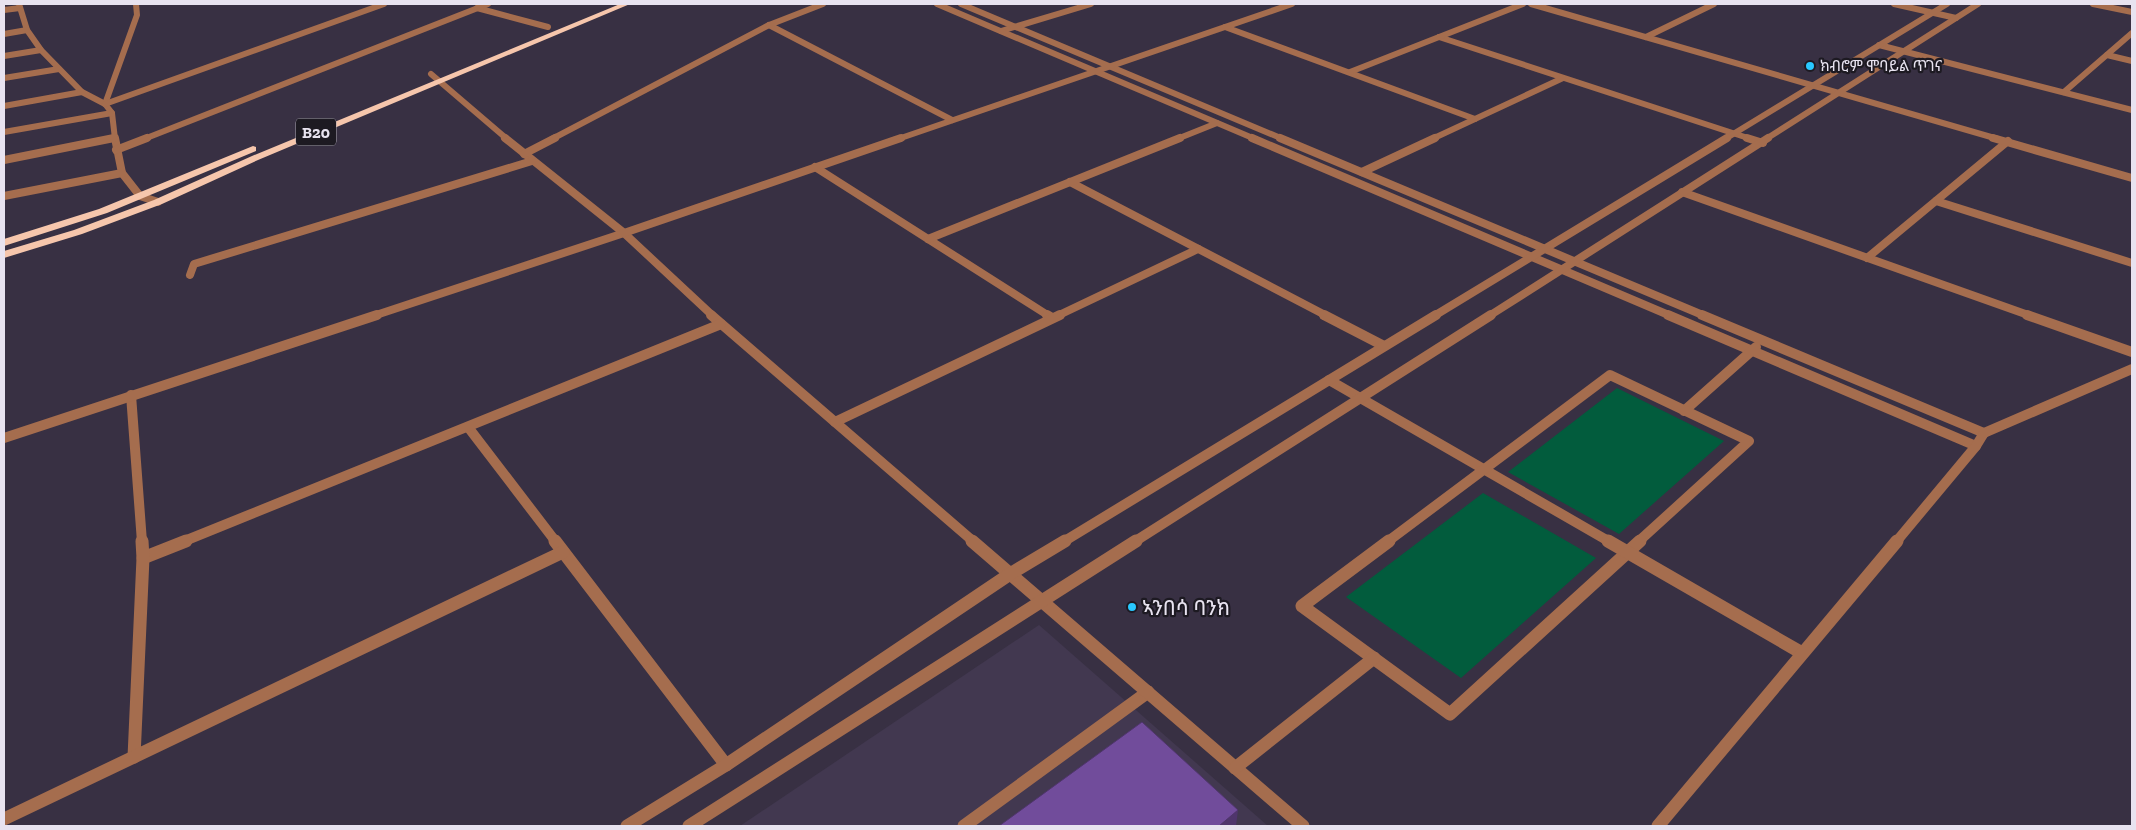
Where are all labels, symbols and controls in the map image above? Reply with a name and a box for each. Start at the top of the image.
place label: ክብሮም ሞባይል ጥገና [1820,57,1943,75]
marker: ክብሮም ሞባይል ጥገና [1804,60,1816,72]
road number: B20 [296,118,336,146]
place label: ኣንበሳ ባንክ [1142,595,1230,620]
marker: ኣንበሳ ባንክ [1126,601,1138,613]

